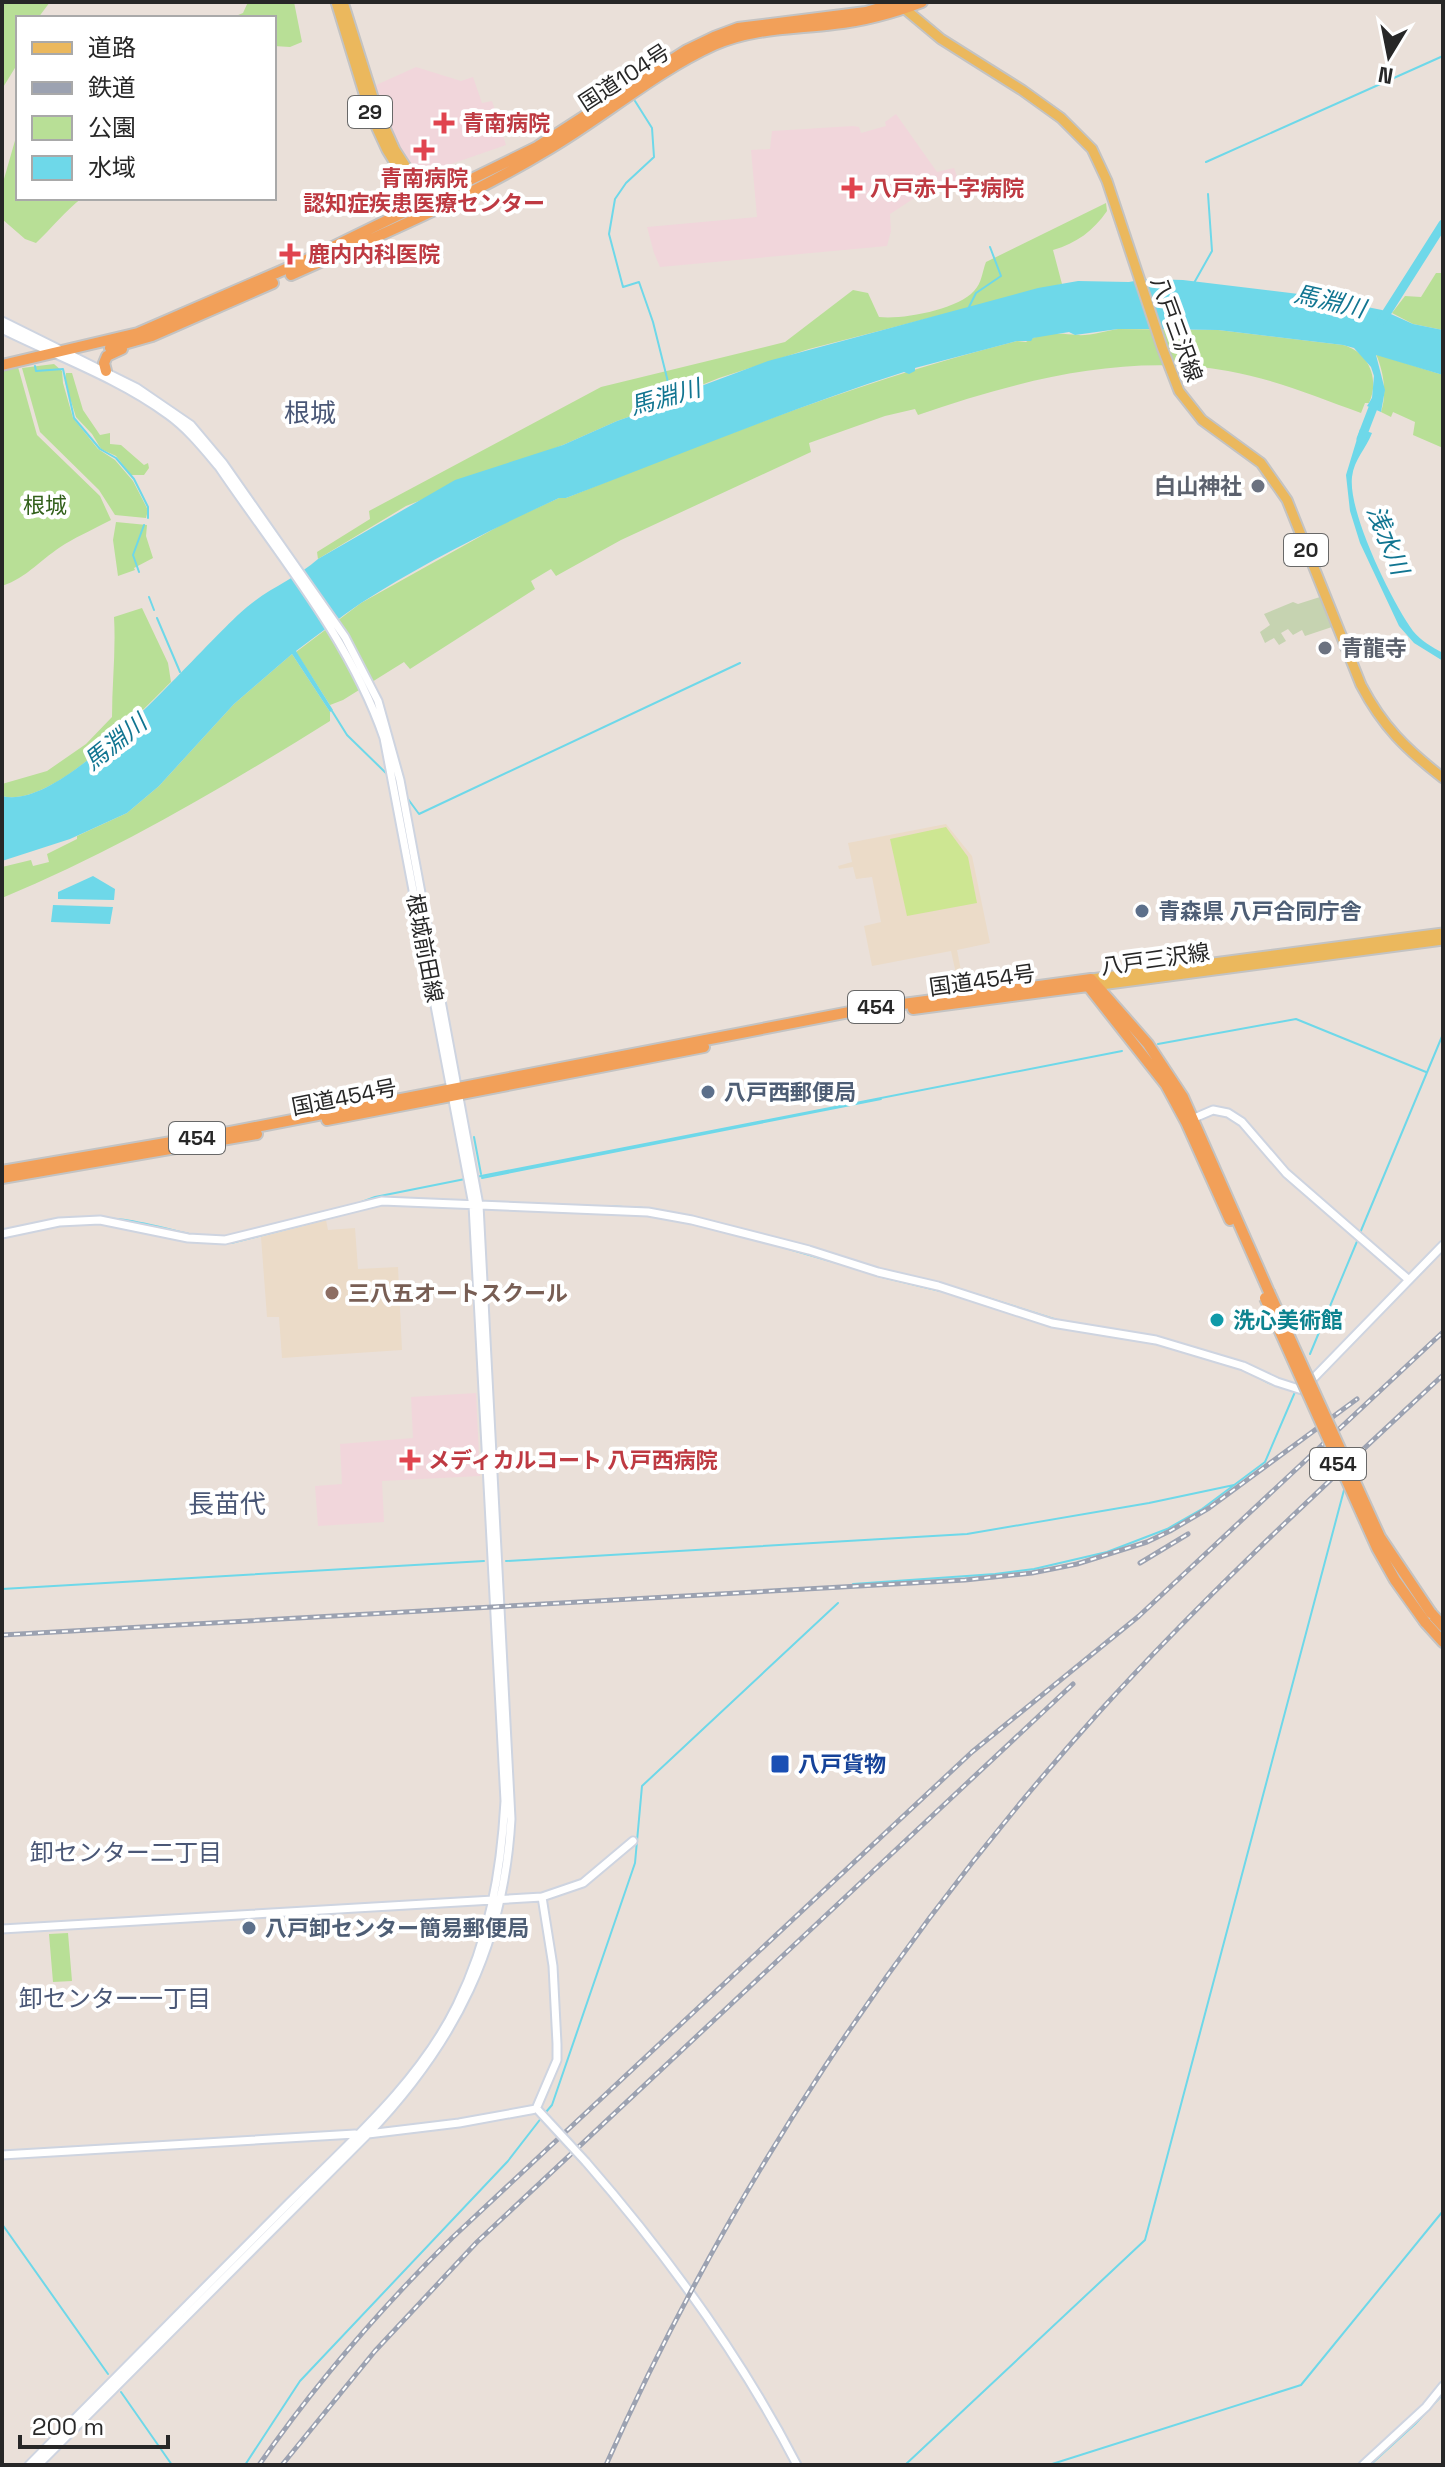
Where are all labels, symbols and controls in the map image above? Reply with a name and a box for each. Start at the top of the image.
legend [16,16,276,200]
north arrow [1349,16,1429,96]
text: 道路 [88,32,136,63]
street label: 国道104号 [573,37,675,117]
text: N [1376,61,1395,91]
text: 鉄道 [88,72,136,103]
road number: 29 [348,96,392,128]
place label: 青南病院 [462,109,550,137]
text: 公園 [88,112,136,143]
marker: 青南病院 [433,112,455,134]
marker: 青南病院 認知症疾患医療センター [413,139,435,161]
text: 水域 [88,152,136,183]
place label: 青南病院 認知症疾患医療センター [303,164,545,217]
place label: 八戸赤十字病院 [870,174,1024,202]
marker: 八戸赤十字病院 [841,177,863,199]
place label: 鹿内内科医院 [308,240,440,268]
marker: 鹿内内科医院 [279,243,301,265]
street label: 八戸三沢線 [1145,273,1209,385]
water label: 馬淵川 [1291,278,1371,325]
water label: 馬淵川 [626,371,707,422]
district label: 根城 [284,396,336,430]
place label: 白山神社 [1154,472,1242,500]
marker: 白山神社 [1249,477,1267,495]
park label: 根城 [23,491,67,519]
water label: 浅水川 [1360,501,1417,582]
road number: 20 [1284,534,1328,566]
place label: 青龍寺 [1341,634,1407,662]
marker: 青龍寺 [1316,639,1334,657]
water label: 馬淵川 [77,705,155,777]
street label: 根城前田線 [401,891,449,1005]
place label: 青森県 八戸合同庁舎 [1158,897,1362,925]
marker: 青森県 八戸合同庁舎 [1133,902,1151,920]
street label: 八戸三沢線 [1099,937,1211,981]
street label: 国道454号 [927,959,1037,1001]
road number: 454 [848,991,904,1023]
street label: 国道454号 [289,1073,399,1121]
place label: 八戸西郵便局 [724,1078,856,1106]
marker: 八戸西郵便局 [699,1083,717,1101]
road number: 454 [169,1122,225,1154]
place label: 三八五オートスクール [348,1279,568,1307]
marker: 三八五オートスクール [323,1284,341,1302]
place label: 洗心美術館 [1233,1306,1343,1334]
marker: 洗心美術館 [1208,1311,1226,1329]
place label: メディカルコート 八戸西病院 [428,1446,718,1474]
road number: 454 [1310,1448,1366,1480]
marker: メディカルコート 八戸西病院 [399,1449,421,1471]
district label: 長苗代 [188,1487,266,1521]
place label: 八戸貨物 [798,1750,886,1778]
marker: 八戸貨物 [769,1753,791,1775]
district label: 卸センター二丁目 [30,1837,222,1868]
place label: 八戸卸センター簡易郵便局 [265,1914,529,1942]
marker: 八戸卸センター簡易郵便局 [240,1919,258,1937]
district label: 卸センター一丁目 [19,1983,211,2014]
scale bar [20,2399,168,2449]
text: 200 m [32,2411,104,2442]

